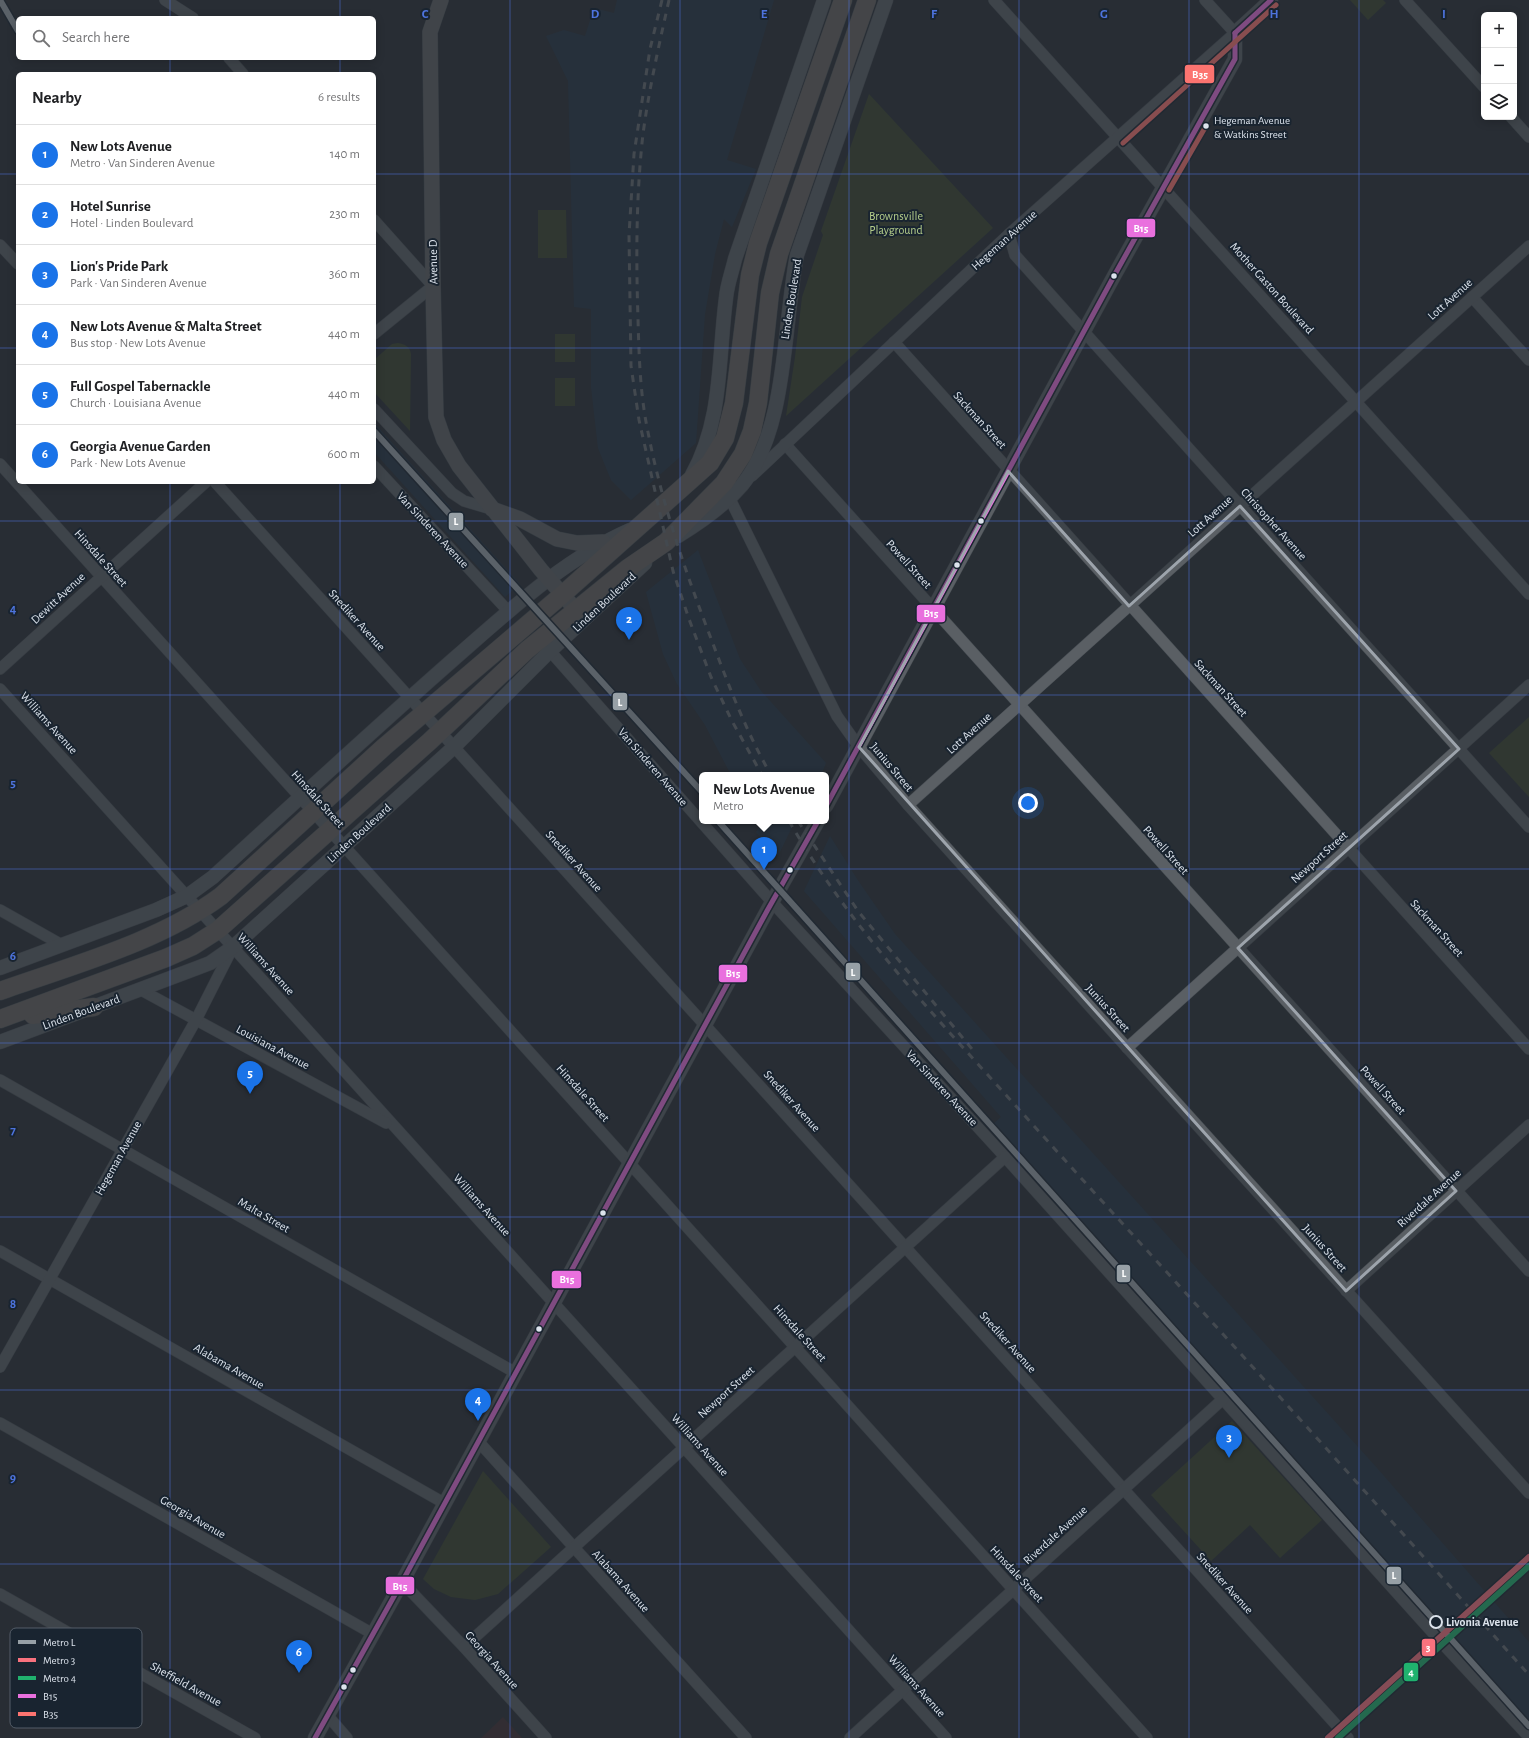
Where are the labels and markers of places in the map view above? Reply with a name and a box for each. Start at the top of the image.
place label: Hegeman Avenue & Watkins Street [1214,115,1290,140]
marker: Hegeman Avenue & Watkins Street [1201,121,1211,131]
unlabelled marker [1109,271,1119,281]
unlabelled marker [976,516,986,526]
unlabelled marker [952,560,962,570]
pin: 2 [616,607,642,640]
pin: 1 [751,837,777,870]
unlabelled marker [785,865,795,875]
pin: 5 [237,1061,263,1094]
unlabelled marker [598,1208,608,1218]
unlabelled marker [534,1324,544,1334]
pin: 4 [465,1388,491,1421]
pin: 3 [1216,1425,1242,1458]
marker: Livonia Avenue [1429,1615,1443,1629]
place label: Livonia Avenue [1446,1616,1519,1628]
pin: 6 [286,1640,312,1673]
unlabelled marker [348,1665,358,1675]
unlabelled marker [339,1682,349,1692]

